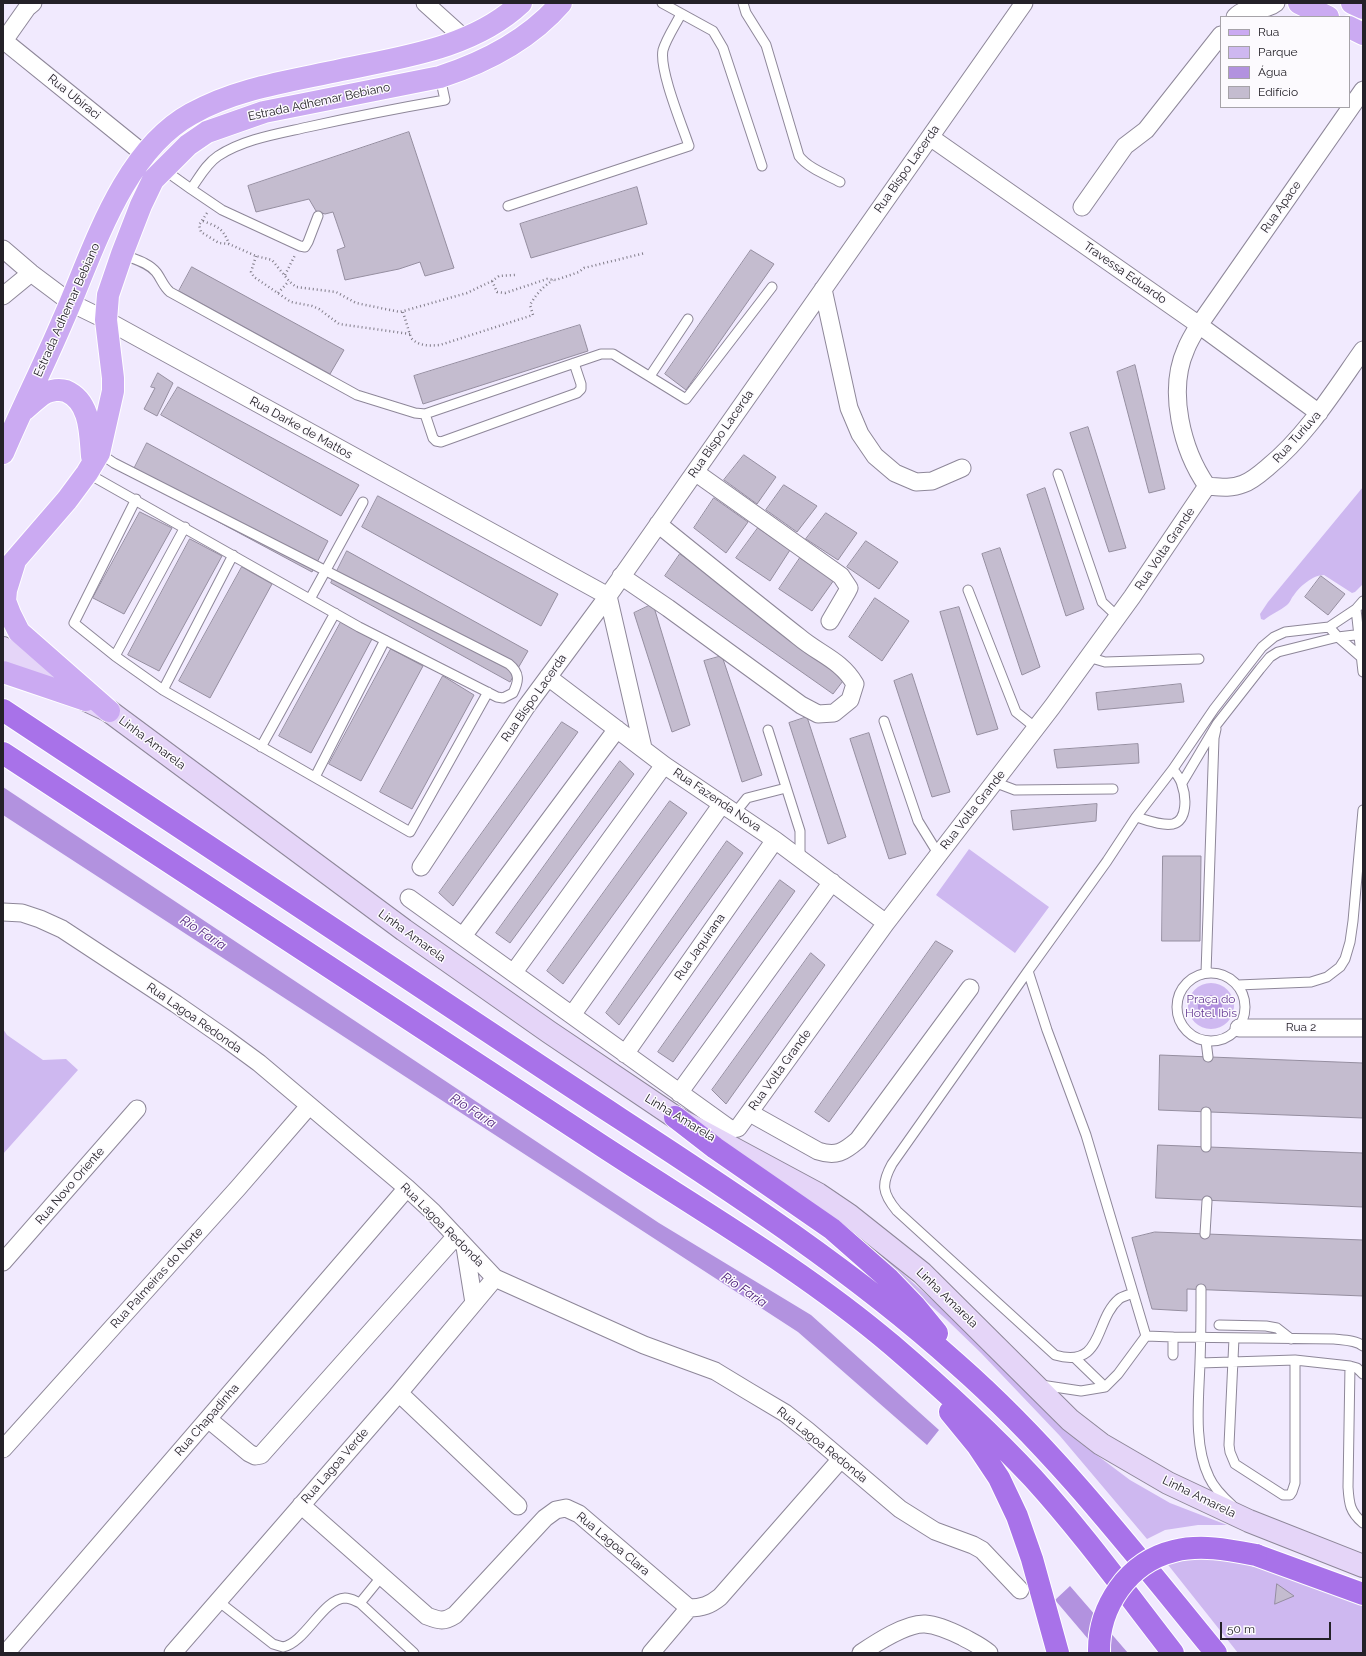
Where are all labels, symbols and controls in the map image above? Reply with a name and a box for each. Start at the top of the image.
legend [1220,16,1350,108]
text: Rua [1258,25,1279,39]
text: Parque [1258,45,1298,59]
text: Água [1258,65,1287,79]
street label: Rua Ubiraci [45,71,103,123]
street label: Estrada Adhemar Bebiano [247,80,391,124]
text: Edifício [1258,85,1298,99]
street label: Rua Bispo Lacerda [871,122,943,216]
street label: Rua Apace [1258,178,1304,236]
street label: Travessa Eduardo [1081,239,1169,307]
street label: Estrada Adhemar Bebiano [31,241,103,379]
street label: Rua Bispo Lacerda [685,387,757,481]
street label: Rua Darke de Mattos [247,394,355,462]
street label: Rua Turiuva [1270,408,1324,466]
street label: Rua Volta Grande [1132,505,1198,593]
street label: Rua Bispo Lacerda [498,651,570,745]
street label: Linha Amarela [116,713,188,773]
street label: Rua Fazenda Nova [670,765,764,835]
street label: Rua Volta Grande [938,767,1008,853]
street label: Linha Amarela [376,907,448,965]
street label: Rua Jaquirana [672,911,728,983]
water label: Rio Faria [177,912,229,954]
street label: Rua Lagoa Redonda [144,980,244,1056]
park label: Praça do Hotel Ibis [1185,992,1237,1020]
street label: Rua 2 [1286,1020,1316,1034]
street label: Rua Volta Grande [746,1027,814,1113]
water label: Rio Faria [447,1090,499,1132]
street label: Linha Amarela [642,1091,718,1145]
street label: Rua Novo Oriente [33,1144,107,1228]
street label: Rua Lagoa Redonda [397,1180,487,1270]
street label: Rua Palmeiras do Norte [108,1224,206,1332]
street label: Linha Amarela [913,1265,981,1331]
water label: Rio Faria [718,1269,770,1311]
street label: Rua Chapadinha [172,1381,242,1459]
street label: Rua Lagoa Redonda [774,1404,870,1486]
street label: Rua Lagoa Verde [298,1425,372,1507]
street label: Linha Amarela [1160,1473,1238,1521]
street label: Rua Lagoa Clara [574,1509,652,1579]
scale bar [1222,1614,1333,1640]
text: 50 m [1227,1622,1255,1636]

